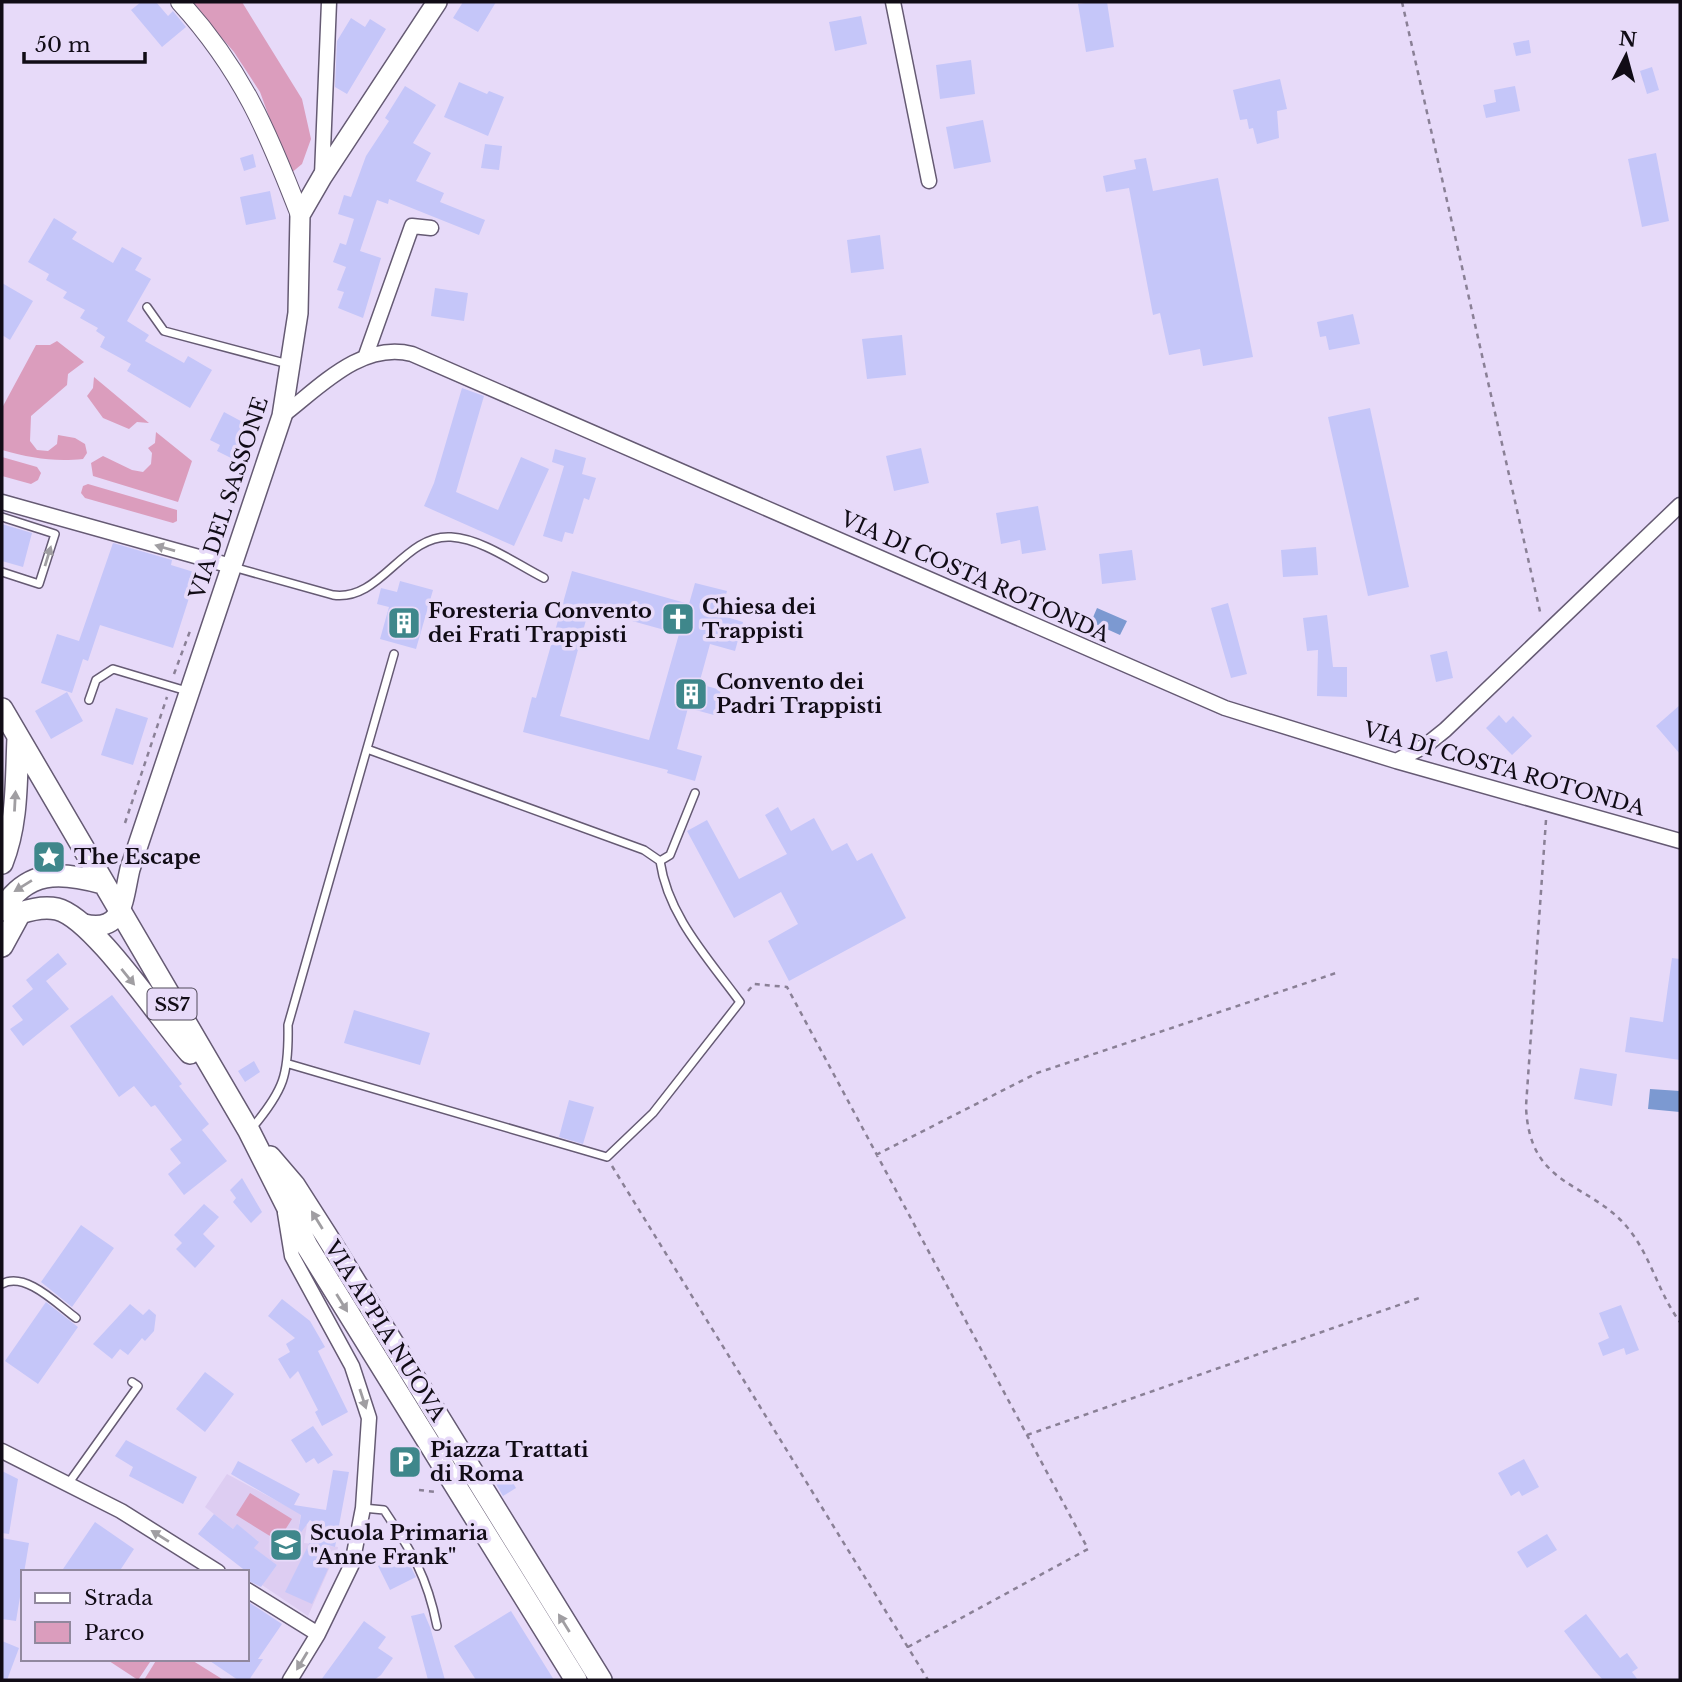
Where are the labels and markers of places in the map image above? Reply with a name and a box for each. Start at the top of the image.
place label: Chiesa dei Trappisti [702,594,816,644]
place label: Foresteria Convento dei Frati Trappisti [428,598,652,648]
church icon: Chiesa dei Trappisti [659,600,697,638]
building icon: Foresteria Convento dei Frati Trappisti [385,604,423,642]
place label: Convento dei Padri Trappisti [716,669,882,719]
building icon: Convento dei Padri Trappisti [672,675,710,713]
place icon: The Escape [30,838,68,876]
place label: The Escape [74,844,201,870]
place label: Piazza Trattati di Roma [430,1437,589,1487]
parking icon: Piazza Trattati di Roma [386,1443,424,1481]
place label: Scuola Primaria "Anne Frank" [310,1520,488,1570]
school or university icon: Scuola Primaria "Anne Frank" [267,1526,305,1564]

